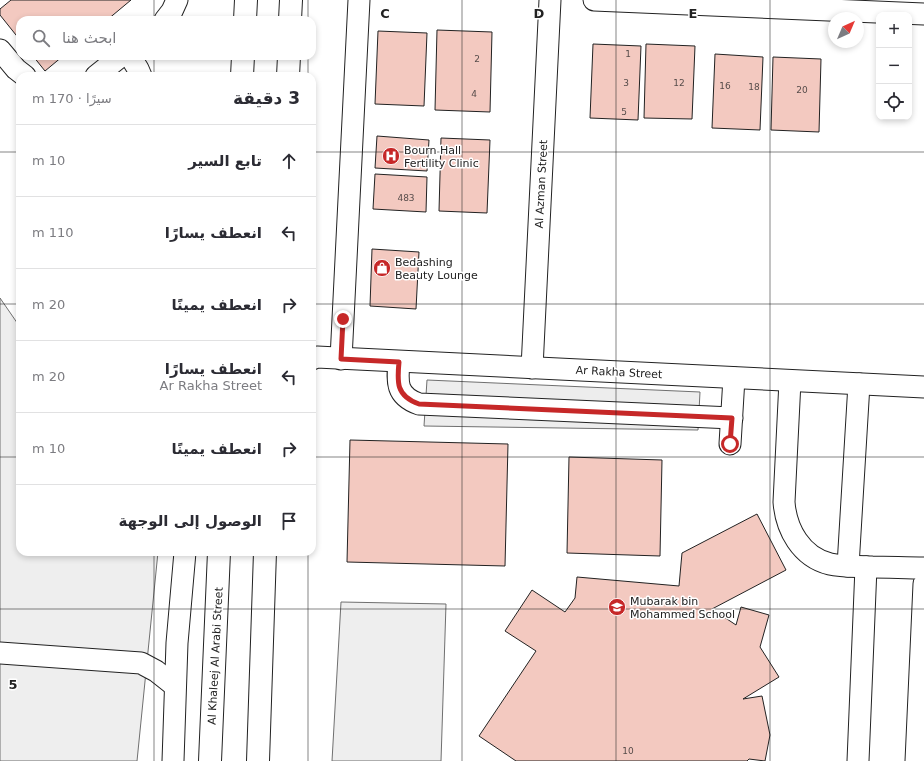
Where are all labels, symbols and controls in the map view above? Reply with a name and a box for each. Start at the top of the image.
text: C [380,6,390,21]
text: D [534,6,545,21]
text: E [689,6,697,21]
north arrow [828,12,864,48]
map controls [876,12,912,120]
button: + [876,12,912,48]
search box [16,16,316,60]
icon: search [30,27,52,49]
text: ابحث هنا [62,29,117,47]
button: − [876,48,912,84]
house number: 1 [625,49,631,59]
house number: 2 [474,54,480,64]
house number: 3 [623,78,629,88]
house number: 12 [673,78,685,88]
house number: 16 [719,81,731,91]
house number: 18 [748,82,760,92]
button: locate [876,84,912,120]
house number: 20 [796,85,808,95]
text: 3 دقيقة [233,88,300,108]
house number: 4 [471,89,477,99]
text: سيرًا · 170 m [32,91,112,106]
house number: 5 [621,107,627,117]
street label: Al Azman Street [533,139,550,229]
place label: Bourn Hall Fertility Clinic [404,144,479,170]
hospital icon: Bourn Hall Fertility Clinic [381,146,401,166]
icon: ahead [278,150,300,172]
text: تابع السير [188,152,262,170]
text: 10 m [32,153,65,168]
house number: 483 [397,193,415,203]
icon: left [278,222,300,244]
text: انعطف يسارًا [165,224,262,242]
text: 110 m [32,225,74,240]
place label: Bedashing Beauty Lounge [395,256,478,282]
shop icon: Bedashing Beauty Lounge [372,258,392,278]
icon: right [278,294,300,316]
text: انعطف يمينًا [171,296,262,314]
text: 20 m [32,297,65,312]
route end [334,310,352,328]
text: انعطف يسارًا [165,360,262,378]
street label: Ar Rakha Street [575,364,663,381]
icon: left [278,366,300,388]
text: 20 m [32,369,65,384]
text: Ar Rakha Street [160,378,262,393]
route start [721,435,739,453]
icon: right [278,438,300,460]
text: انعطف يمينًا [171,440,262,458]
text: 10 m [32,441,65,456]
icon: arrive [278,510,300,532]
text: الوصول إلى الوجهة [119,512,262,530]
street label: Al Khaleej Al Arabi Street [205,586,226,725]
place label: Mubarak bin Mohammed School [630,595,735,621]
school or university icon: Mubarak bin Mohammed School [607,597,627,617]
text: 5 [8,677,18,692]
house number: 10 [622,746,634,756]

